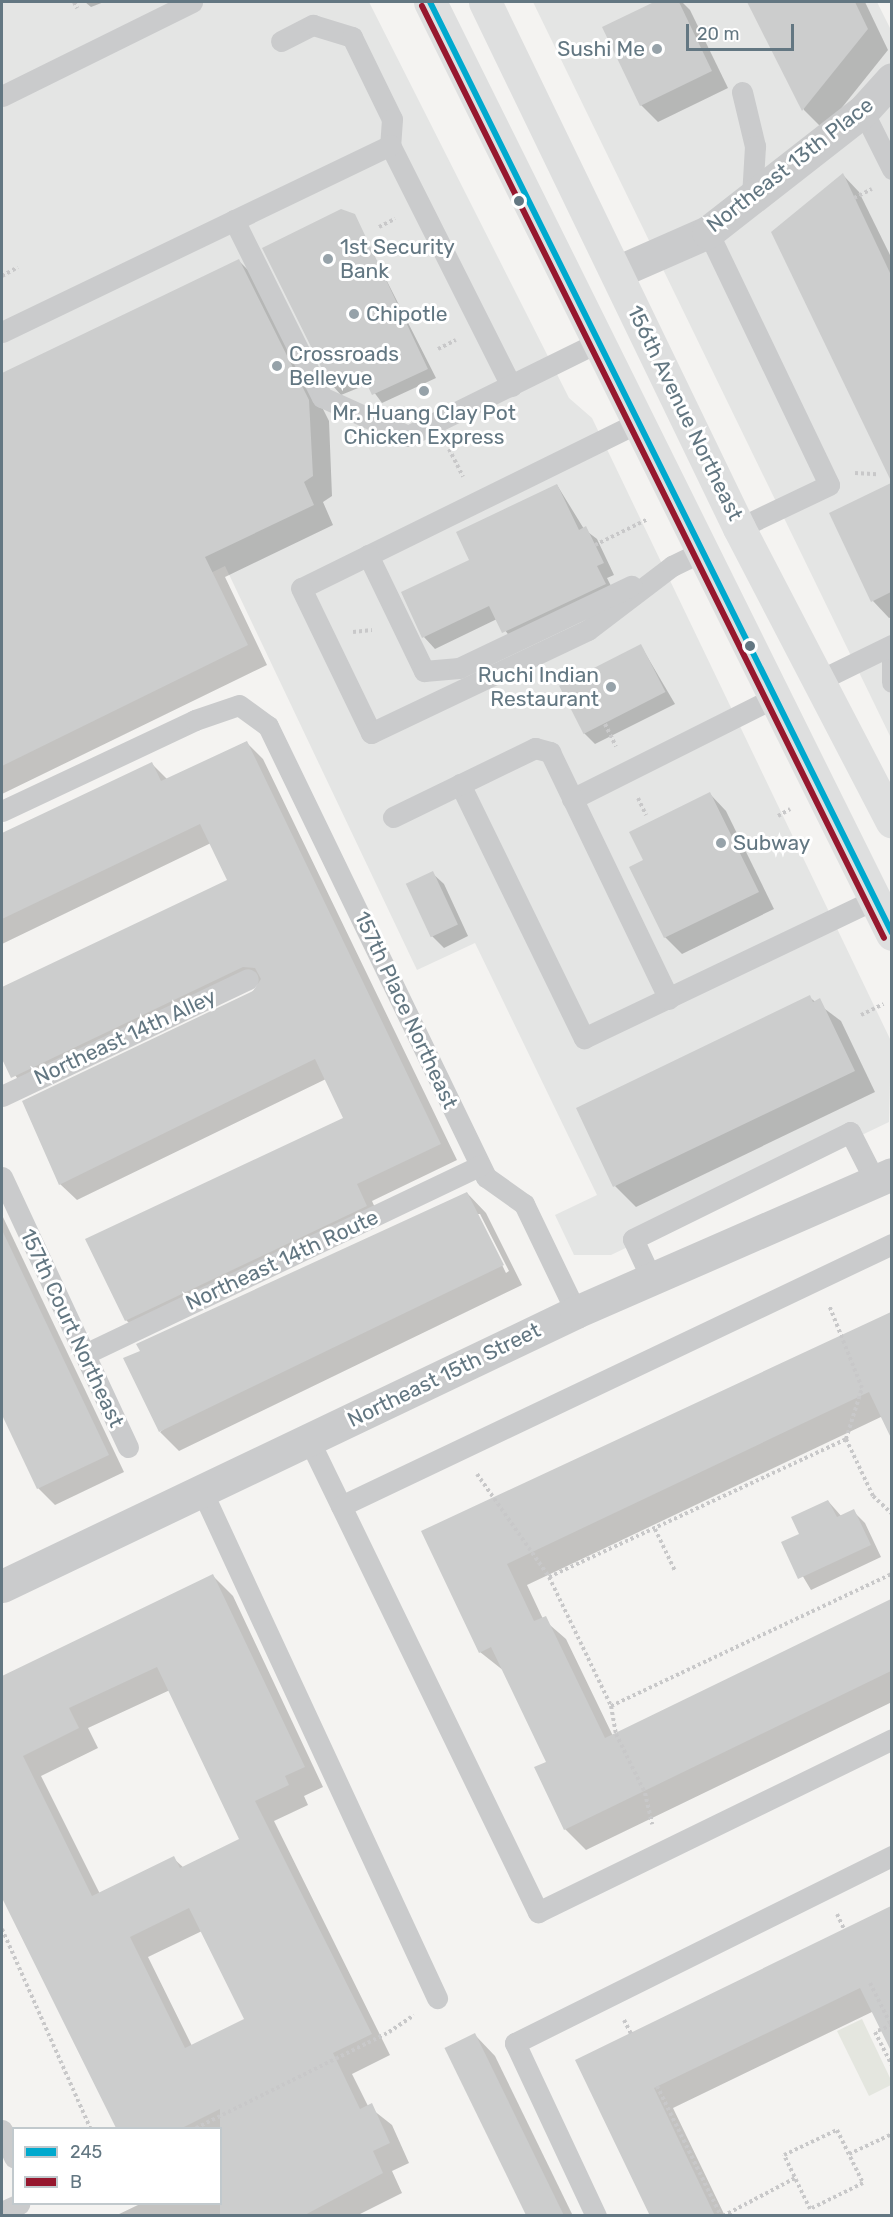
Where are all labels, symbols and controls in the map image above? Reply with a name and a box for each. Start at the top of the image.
scale bar [689,12,797,50]
text: 20 m [697,23,739,45]
place label: Sushi Me [557,36,645,62]
marker: Sushi Me [650,42,664,56]
street label: Northeast 13th Place [702,92,878,238]
unlabelled marker [513,195,525,207]
place label: 1st Security Bank [340,234,455,284]
marker: 1st Security Bank [321,252,335,266]
place label: Chipotle [366,301,447,327]
street label: 156th Avenue Northeast [622,301,748,525]
marker: Chipotle [347,307,361,321]
place label: Crossroads Bellevue [289,341,399,391]
marker: Crossroads Bellevue [270,359,284,373]
marker: Mr. Huang Clay Pot Chicken Express [417,384,431,398]
place label: Mr. Huang Clay Pot Chicken Express [332,400,516,450]
unlabelled marker [744,640,756,652]
place label: Ruchi Indian Restaurant [478,662,599,712]
marker: Ruchi Indian Restaurant [604,680,618,694]
place label: Subway [733,830,810,856]
marker: Subway [714,836,728,850]
street label: 157th Place Northeast [349,907,463,1113]
street label: Northeast 14th Alley [30,984,220,1090]
street label: Northeast 14th Route [182,1204,382,1316]
street label: 157th Court Northeast [15,1225,129,1431]
street label: Northeast 15th Street [343,1317,545,1433]
legend [12,2127,222,2205]
text: 245 [70,2141,102,2163]
text: B [70,2171,82,2193]

